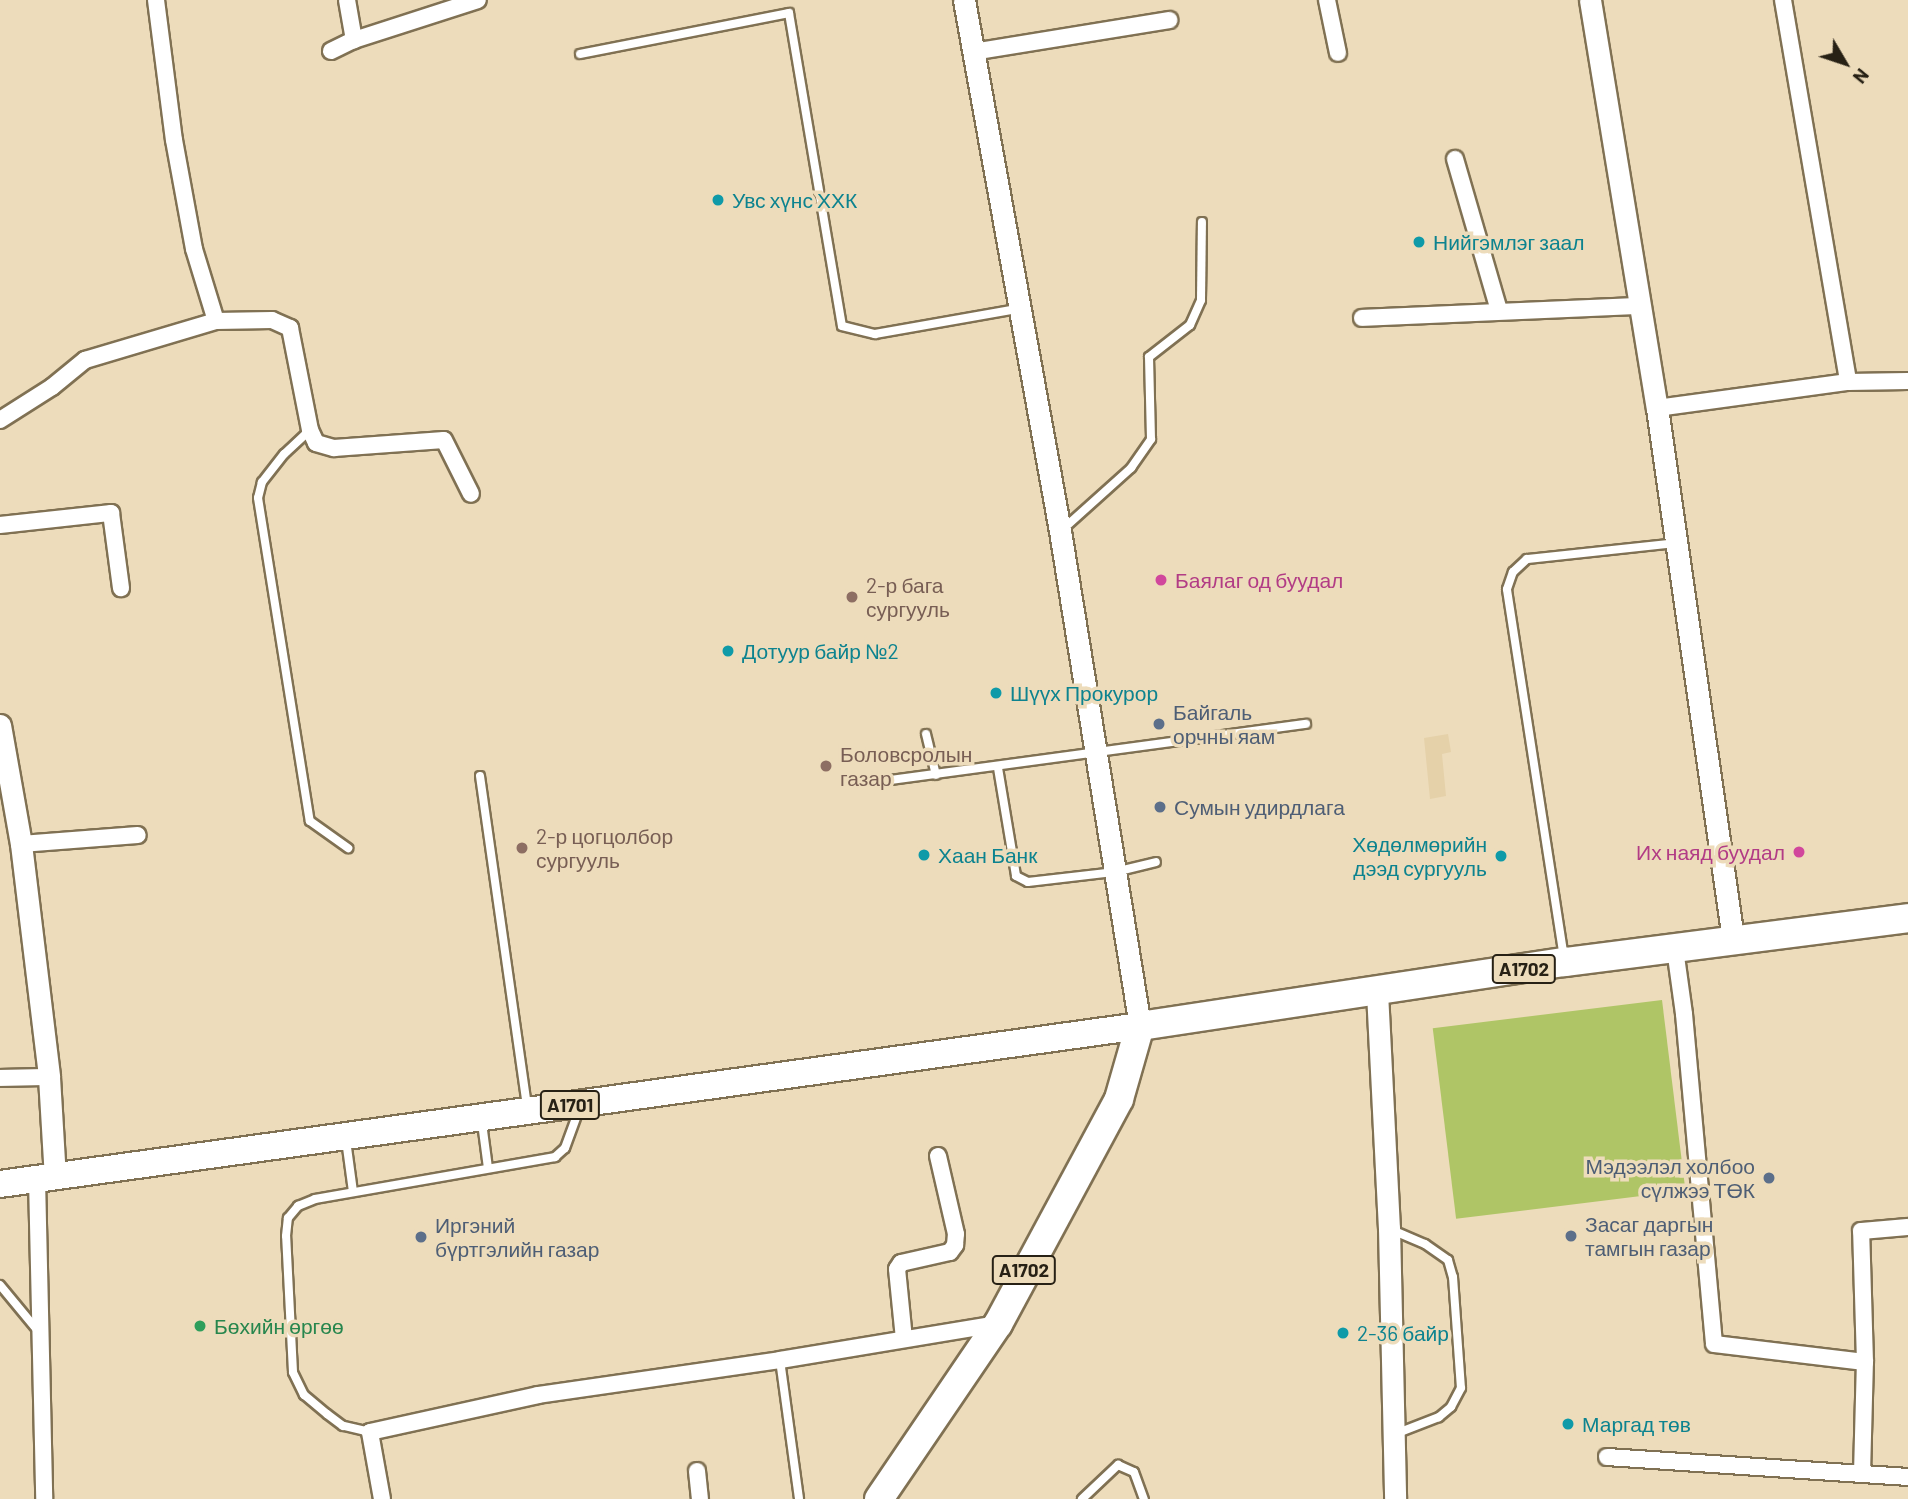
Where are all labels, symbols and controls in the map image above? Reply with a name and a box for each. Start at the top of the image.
north arrow [1810,28,1880,98]
text: N [1849,64,1875,89]
place label: Увс хүнс ХХК [732,187,857,213]
marker: Увс хүнс ХХК [710,192,726,208]
place label: Нийгэмлэг заал [1433,229,1585,255]
marker: Нийгэмлэг заал [1411,234,1427,250]
place label: Баялаг од буудал [1175,567,1343,593]
place label: 2-р бага сургууль [866,572,950,622]
marker: Баялаг од буудал [1153,572,1169,588]
marker: 2-р бага сургууль [844,589,860,605]
place label: Дотуур байр №2 [742,638,899,664]
marker: Дотуур байр №2 [720,643,736,659]
place label: Шүүх Прокурор [1010,680,1158,706]
marker: Шүүх Прокурор [988,685,1004,701]
place label: Байгаль орчны яам [1173,699,1275,749]
marker: Байгаль орчны яам [1151,716,1167,732]
place label: Боловсролын газар [840,741,972,791]
marker: Боловсролын газар [818,758,834,774]
place label: Сумын удирдлага [1174,794,1345,820]
marker: Сумын удирдлага [1152,799,1168,815]
place label: 2-р цогцолбор сургууль [536,823,673,873]
place label: Хөдөлмөрийн дээд сургууль [1352,831,1487,881]
place label: Их наяд буудал [1636,839,1785,865]
marker: 2-р цогцолбор сургууль [514,840,530,856]
place label: Хаан Банк [938,842,1037,868]
marker: Их наяд буудал [1791,844,1807,860]
marker: Хаан Банк [916,847,932,863]
marker: Хөдөлмөрийн дээд сургууль [1493,848,1509,864]
road number: A1702 [1491,953,1557,984]
road number: A1701 [538,1090,602,1120]
place label: Мэдээлэл холбоо сүлжээ ТӨК [1585,1153,1755,1203]
marker: Мэдээлэл холбоо сүлжээ ТӨК [1761,1170,1777,1186]
place label: Засаг даргын тамгын газар [1585,1211,1713,1261]
place label: Иргэний бүртгэлийн газар [435,1212,599,1262]
marker: Засаг даргын тамгын газар [1563,1228,1579,1244]
marker: Иргэний бүртгэлийн газар [413,1229,429,1245]
road number: A1702 [991,1254,1057,1286]
place label: Бөхийн өргөө [214,1313,344,1339]
marker: Бөхийн өргөө [192,1318,208,1334]
place label: 2-36 байр [1357,1320,1449,1346]
marker: 2-36 байр [1335,1325,1351,1341]
place label: Маргад төв [1582,1411,1691,1437]
marker: Маргад төв [1560,1416,1576,1432]

